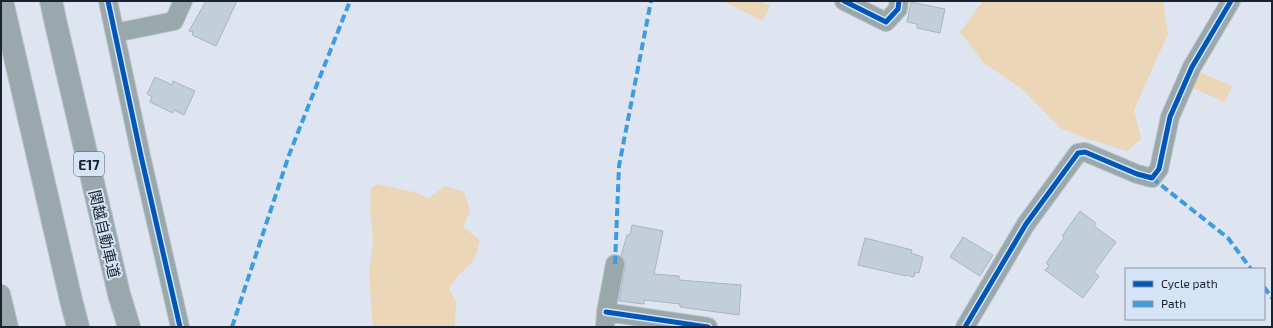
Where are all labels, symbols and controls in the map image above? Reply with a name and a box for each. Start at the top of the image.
road number: E17 [74,152,104,176]
street label: 関越自動車道 [86,188,124,280]
legend [1125,268,1265,320]
text: Cycle path [1161,276,1218,290]
text: Path [1161,296,1186,310]

